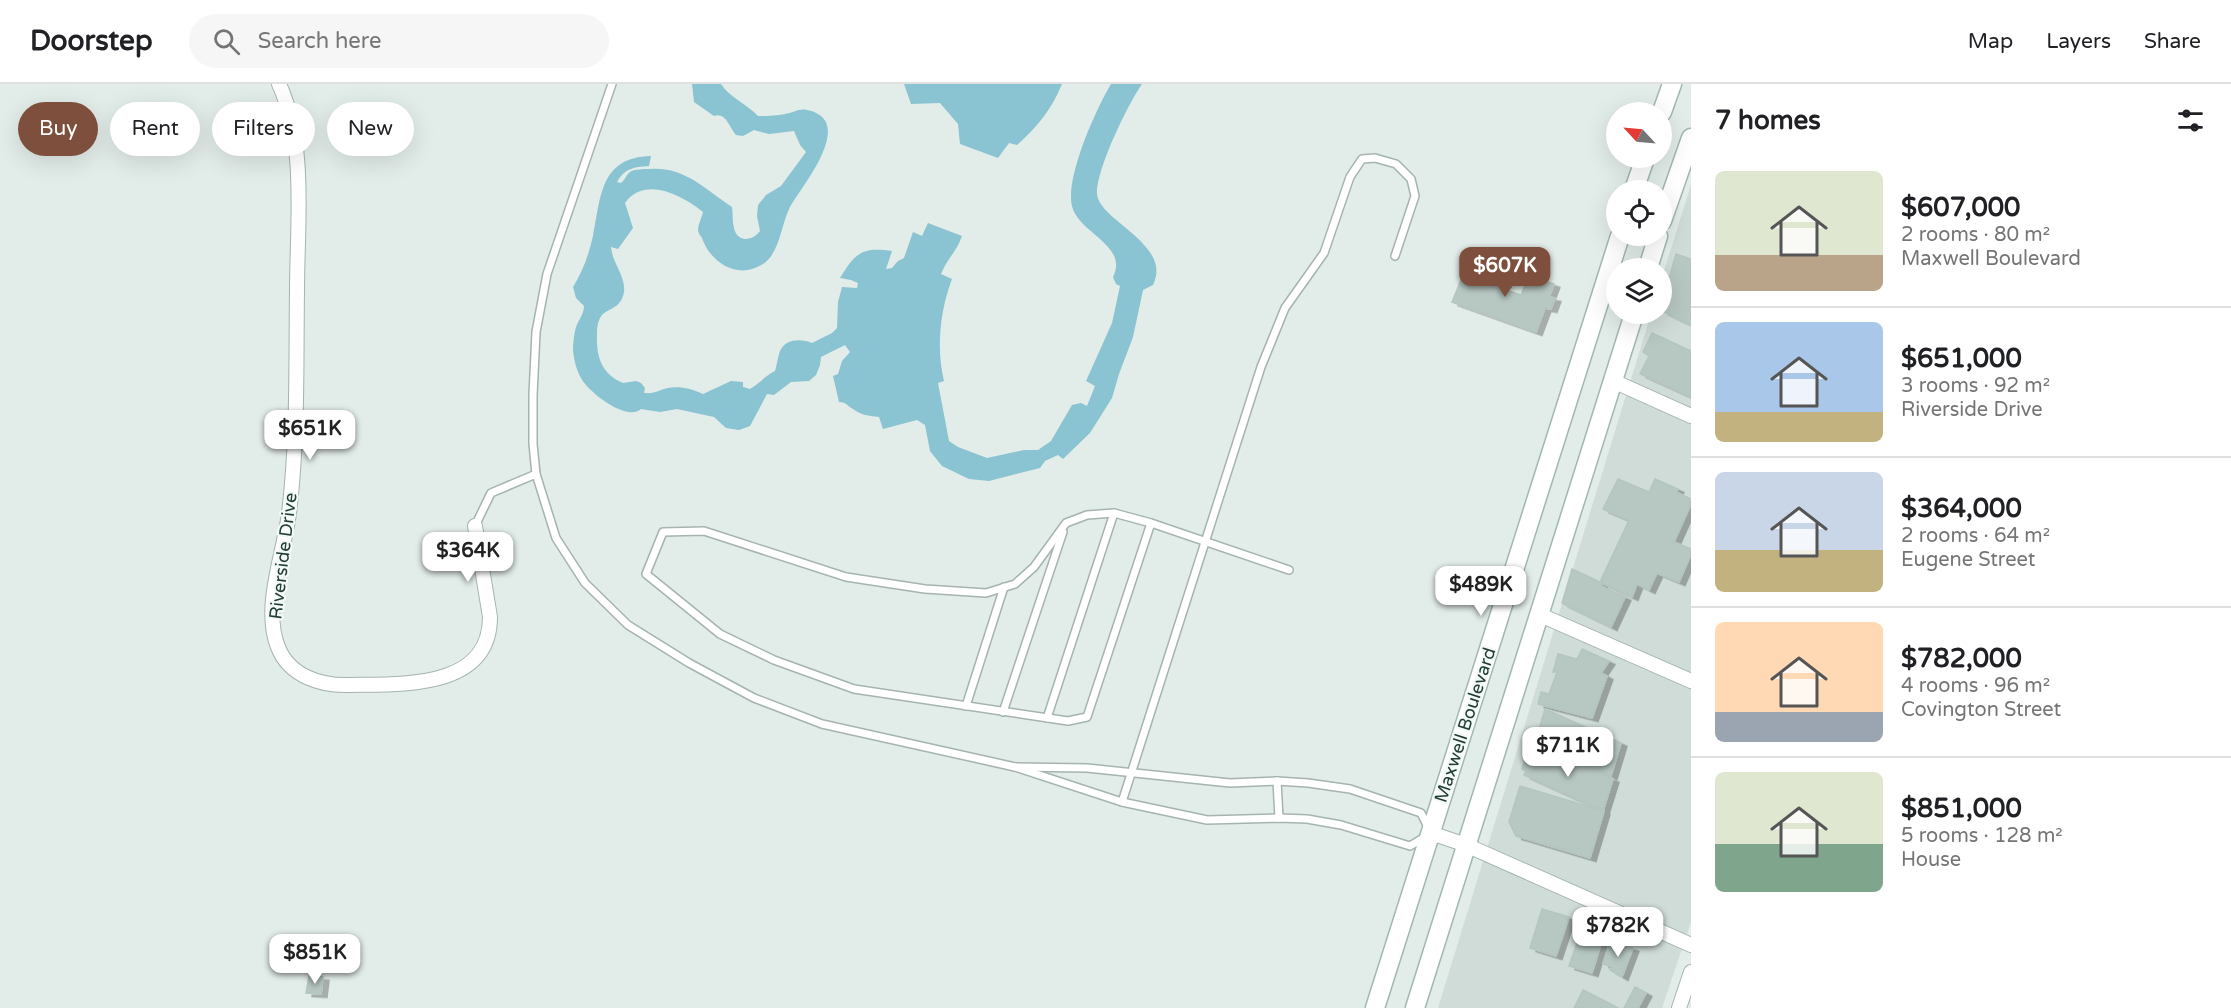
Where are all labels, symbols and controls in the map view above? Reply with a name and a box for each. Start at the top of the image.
search box [189,14,609,68]
text: Doorstep [30,24,153,58]
icon: search [210,25,243,58]
text: Search here [258,28,381,54]
text: Map [1968,29,2013,54]
text: Layers [2046,29,2111,54]
text: Share [2144,29,2201,54]
chip: Buy [18,102,98,156]
chip: Rent [110,102,200,156]
chip: Filters [212,102,315,156]
chip: New [327,102,414,156]
north arrow [1606,102,1672,168]
map controls [1606,102,1672,324]
icon: filters [2174,104,2207,137]
text: 7 homes [1715,105,1821,136]
button: locate [1606,180,1672,246]
text: $607,000 [1901,192,2020,223]
icon: home [1763,195,1835,267]
text: 2 rooms · 80 m² [1901,223,2050,247]
pin: $607K [1463,247,1547,298]
text: Maxwell Boulevard [1901,247,2081,271]
text: $607K [1473,254,1537,278]
button: layers [1606,258,1672,324]
text: $651,000 [1901,343,2022,374]
icon: home [1763,346,1835,418]
text: 3 rooms · 92 m² [1901,374,2050,398]
text: Riverside Drive [1901,398,2043,422]
pin: $651K [268,410,352,461]
text: $651K [278,417,342,441]
street label: Riverside Drive [264,491,302,621]
text: $364,000 [1901,493,2022,524]
icon: home [1763,496,1835,568]
text: 2 rooms · 64 m² [1901,524,2050,548]
pin: $364K [426,532,510,583]
text: $364K [436,539,500,563]
text: Eugene Street [1901,548,2035,572]
pin: $489K [1439,566,1523,617]
text: $489K [1449,573,1513,597]
text: $782,000 [1901,643,2022,674]
street label: Maxwell Boulevard [1430,645,1500,805]
icon: home [1763,646,1835,718]
text: 4 rooms · 96 m² [1901,674,2050,698]
text: Covington Street [1901,698,2061,722]
pin: $711K [1526,727,1610,778]
text: $711K [1536,734,1600,758]
text: $851,000 [1901,793,2022,824]
icon: home [1763,796,1835,868]
text: 5 rooms · 128 m² [1901,824,2063,848]
text: House [1901,848,1961,872]
pin: $782K [1576,907,1660,958]
text: $782K [1586,914,1650,938]
pin: $851K [273,934,357,985]
text: $851K [283,941,347,965]

